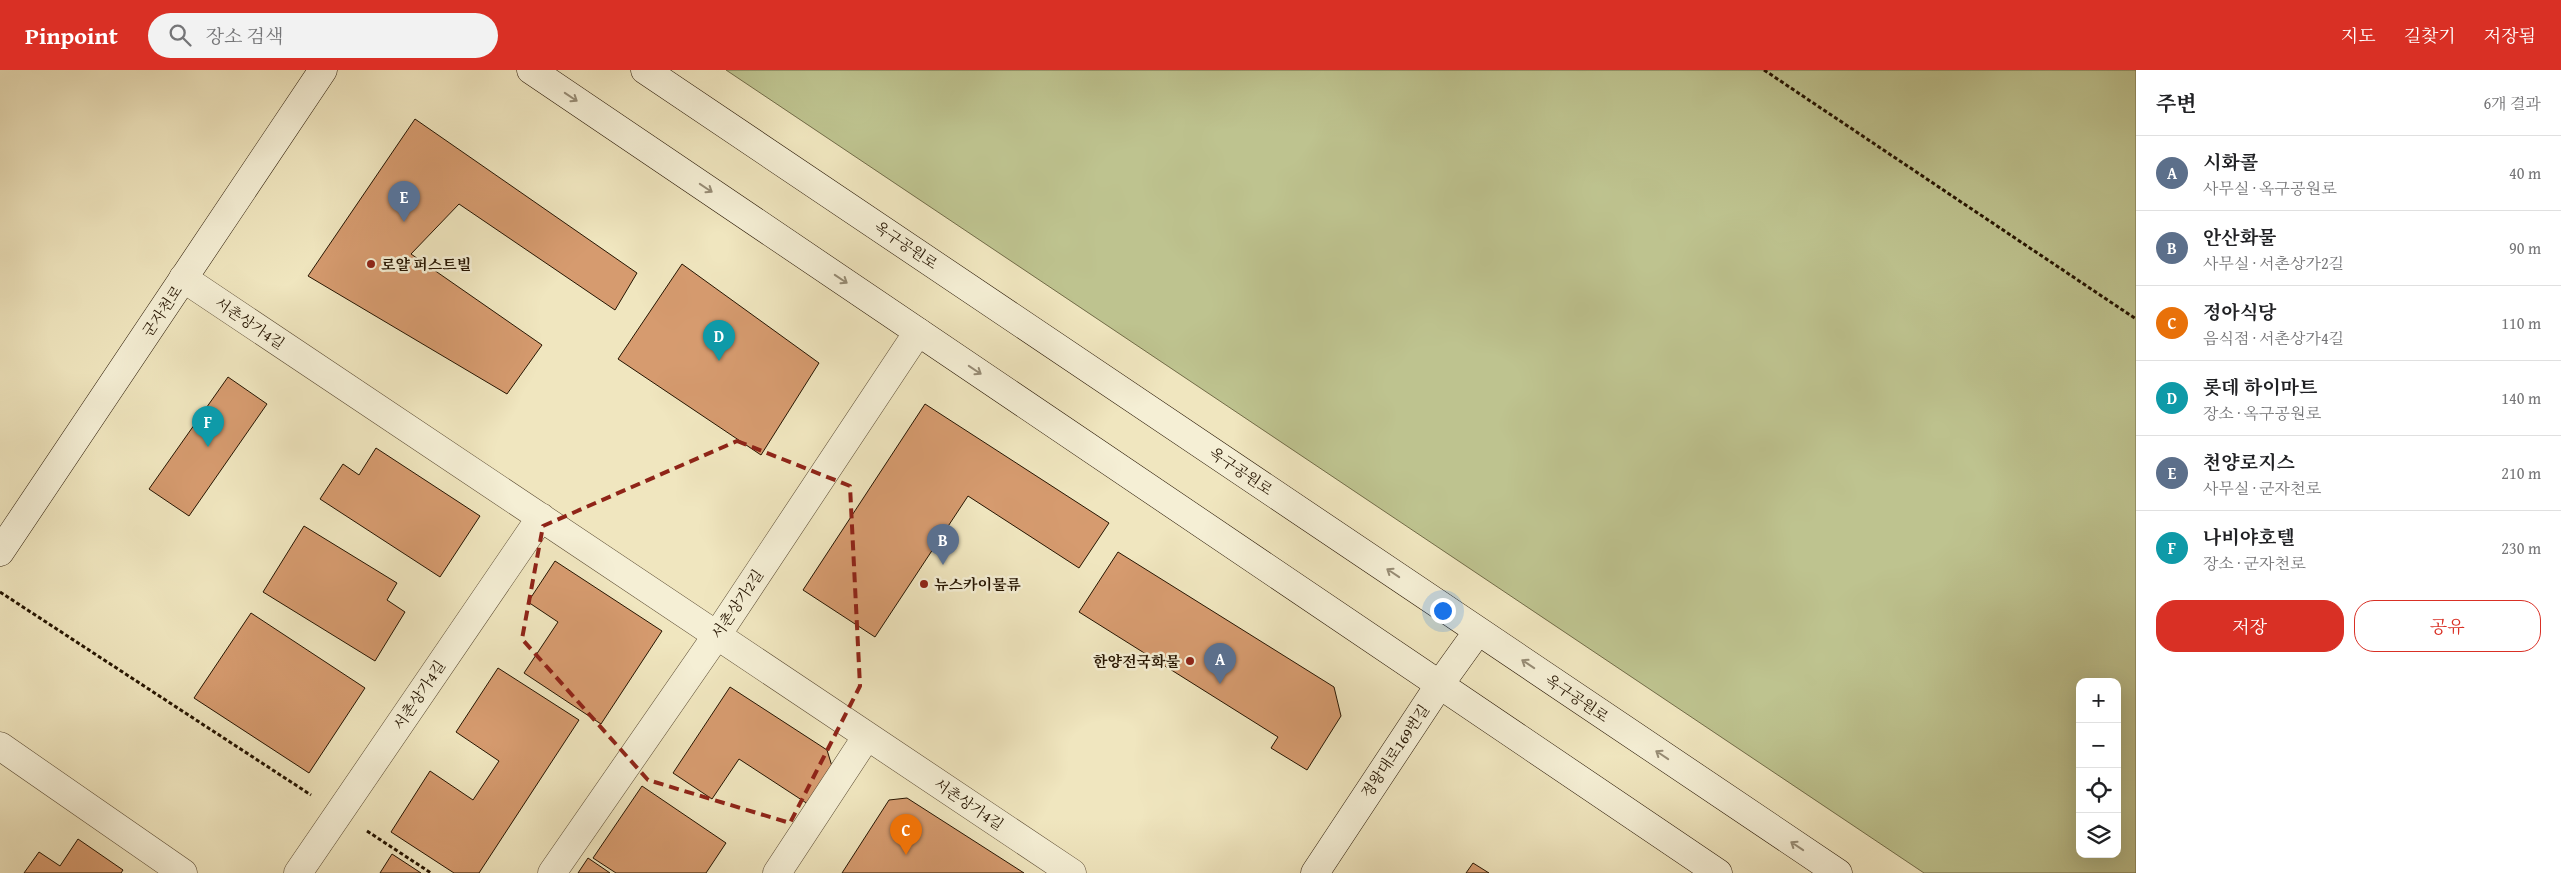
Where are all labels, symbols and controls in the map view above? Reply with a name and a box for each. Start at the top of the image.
search box [148,13,498,58]
text: Pinpoint [25,18,118,53]
icon: search [166,21,194,49]
text: 장소 검색 [206,22,283,50]
text: 지도 [2341,22,2376,49]
text: 길찾기 [2404,22,2456,49]
text: 저장됨 [2484,22,2536,49]
text: 주변 [2156,88,2197,119]
text: 6개 결과 [2483,91,2541,115]
one-way arrow [564,92,578,102]
text: 시화콜 [2203,148,2258,176]
text: A [2167,161,2177,185]
text: 40 m [2509,161,2541,185]
text: 사무실 · 옥구공원로 [2203,176,2336,200]
pin: E [388,181,420,222]
one-way arrow [699,183,713,193]
street label: 옥구공원로 [870,216,942,274]
text: 안산화물 [2203,223,2276,251]
text: B [2167,236,2177,260]
text: 90 m [2509,236,2541,260]
text: 사무실 · 서촌상가2길 [2203,251,2344,275]
place label: 로얄 퍼스트빌 [381,254,471,275]
marker: 로얄 퍼스트빌 [365,258,377,270]
one-way arrow [833,274,847,284]
street label: 군자천로 [137,281,187,341]
street label: 서촌상가4길 [211,292,289,354]
text: 정아식당 [2203,298,2276,326]
text: C [2167,311,2177,335]
text: 110 m [2501,311,2541,335]
pin: D [703,320,735,361]
text: 음식점 · 서촌상가4길 [2203,326,2344,350]
one-way arrow [968,365,982,375]
text: 롯데 하이마트 [2203,373,2317,401]
text: D [2167,386,2177,410]
text: 140 m [2501,386,2541,410]
text: 장소 · 옥구공원로 [2203,401,2321,425]
pin: F [192,406,224,447]
street label: 옥구공원로 [1205,442,1277,500]
text: 천양로지스 [2203,448,2295,476]
text: E [2168,461,2176,485]
text: 210 m [2501,461,2541,485]
text: 사무실 · 군자천로 [2203,476,2321,500]
text: 나비야호텔 [2203,523,2295,551]
pin: B [927,524,959,565]
text: F [2168,536,2176,560]
text: 230 m [2501,536,2541,560]
text: 장소 · 군자천로 [2203,551,2305,575]
street label: 서촌상가2길 [706,565,768,643]
one-way arrow [1386,568,1400,578]
place label: 뉴스카이물류 [934,574,1021,595]
marker: 뉴스카이물류 [918,578,930,590]
your location [1430,598,1456,624]
button: 저장 [2156,600,2344,652]
button: 공유 [2354,600,2541,652]
pin: A [1204,643,1236,684]
place label: 한양전국화물 [1093,651,1180,672]
marker: 한양전국화물 [1184,655,1196,667]
street label: 서촌상가4길 [388,656,450,734]
one-way arrow [1521,659,1535,669]
street label: 옥구공원로 [1541,669,1613,727]
map controls [2076,678,2121,858]
button: + [2076,678,2121,723]
street label: 정왕대로169번길 [1356,700,1434,802]
button: − [2076,723,2121,768]
one-way arrow [1656,750,1670,760]
button: locate [2076,768,2121,813]
street label: 서촌상가4길 [930,773,1008,835]
button: layers [2076,813,2121,858]
pin: C [890,814,922,855]
one-way arrow [1790,841,1804,851]

